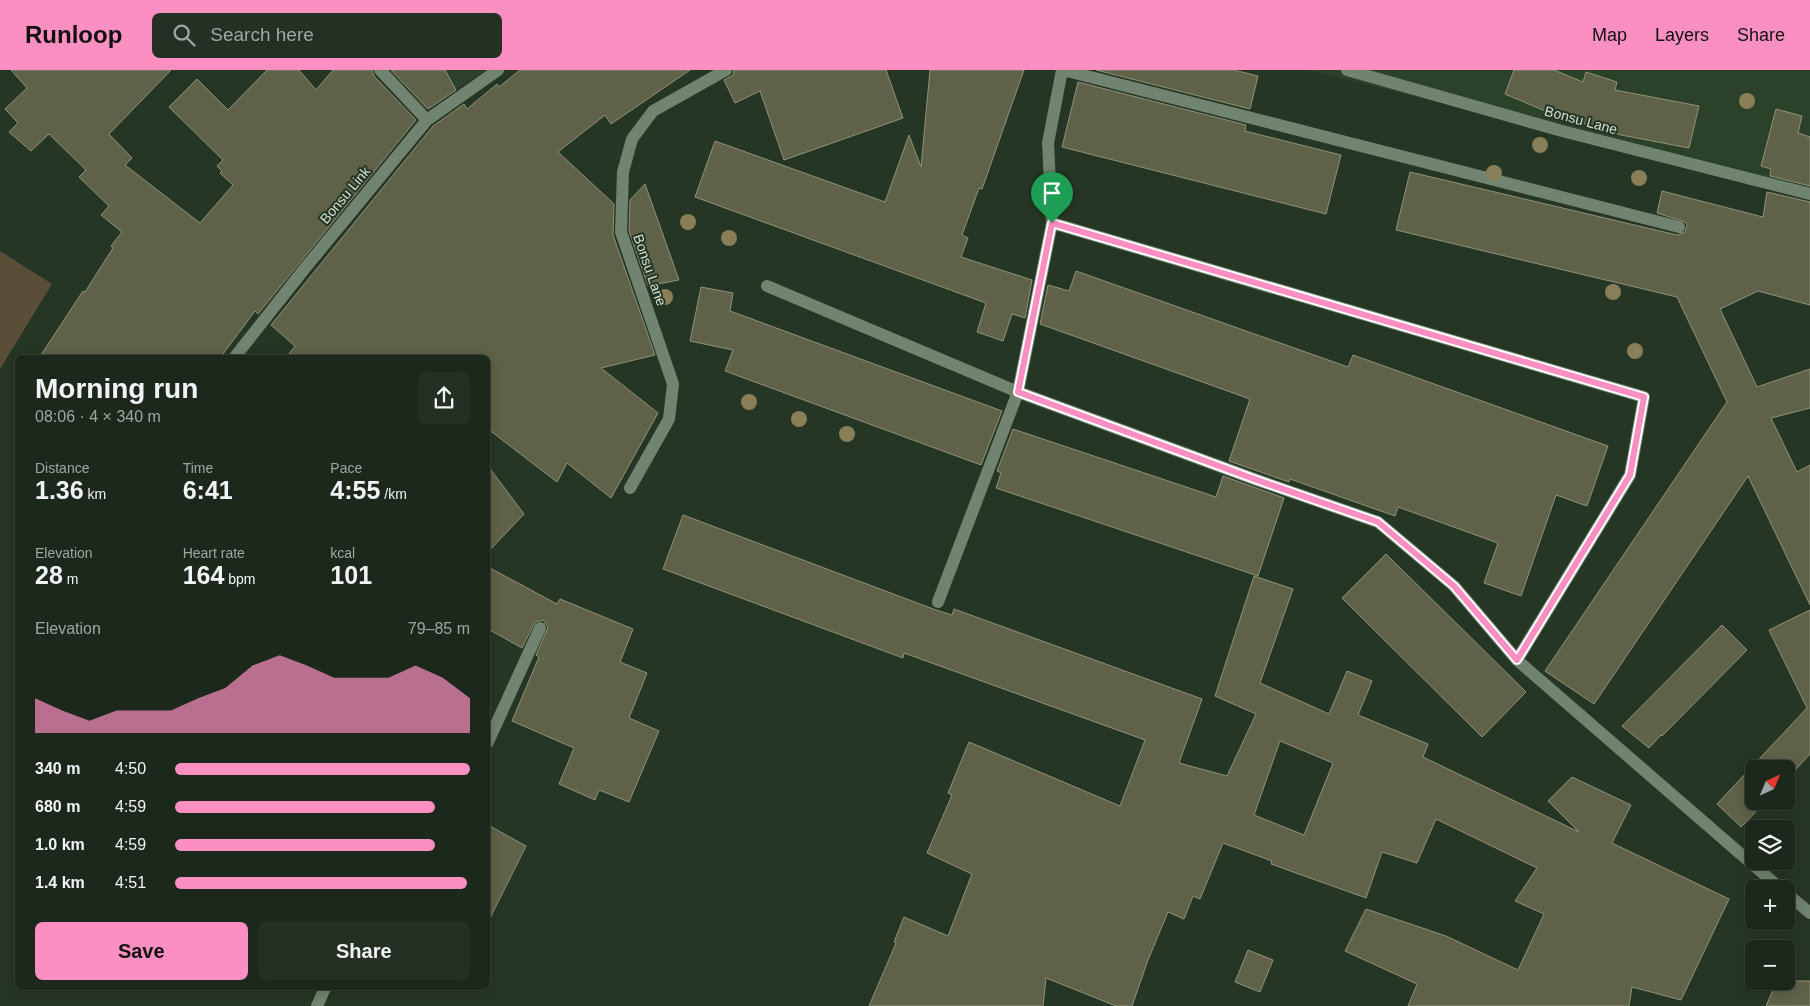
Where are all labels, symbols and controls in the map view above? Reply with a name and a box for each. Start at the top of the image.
search box [152,13,502,58]
text: Runloop [25,21,122,48]
icon: search [170,21,198,49]
text: Search here [210,24,314,45]
text: Map [1592,25,1627,45]
text: Layers [1655,25,1709,45]
text: Share [1737,25,1785,45]
street label: Bonsu Lane [1543,103,1619,137]
street label: Bonsu Link [317,163,374,227]
pin [1031,172,1073,223]
icon: arrive [1038,179,1066,207]
street label: Bonsu Lane [630,232,670,308]
button: share [418,372,470,424]
text: Morning run [35,373,198,404]
text: 08:06 · 4 × 340 m [35,408,161,425]
text: Distance [35,460,89,476]
text: Time [183,460,213,476]
text: Pace [330,460,362,476]
text: 1.36 [35,476,84,504]
text: 6:41 [183,476,233,504]
text: 4:55 [330,476,380,504]
text: km [84,486,106,502]
text: /km [380,486,407,502]
text: Elevation [35,545,93,561]
text: Heart rate [183,545,245,561]
text: kcal [330,545,355,561]
text: 28 [35,561,63,589]
text: 164 [183,561,224,589]
text: 101 [330,561,372,589]
text: m [63,571,78,587]
text: bpm [224,571,256,587]
text: Elevation [35,620,101,637]
text: 79–85 m [408,620,470,637]
text: 340 m [35,760,80,777]
text: 4:50 [115,760,146,777]
north arrow [1745,760,1795,810]
map controls [1745,760,1795,990]
text: 680 m [35,798,80,815]
text: 4:59 [115,798,146,815]
button: layers [1745,820,1795,870]
text: 1.0 km [35,836,85,853]
text: 4:59 [115,836,146,853]
text: 1.4 km [35,874,85,891]
text: 4:51 [115,874,146,891]
button: + [1745,880,1795,930]
button: Save [35,922,248,980]
button: Share [258,922,470,980]
button: − [1745,940,1795,990]

